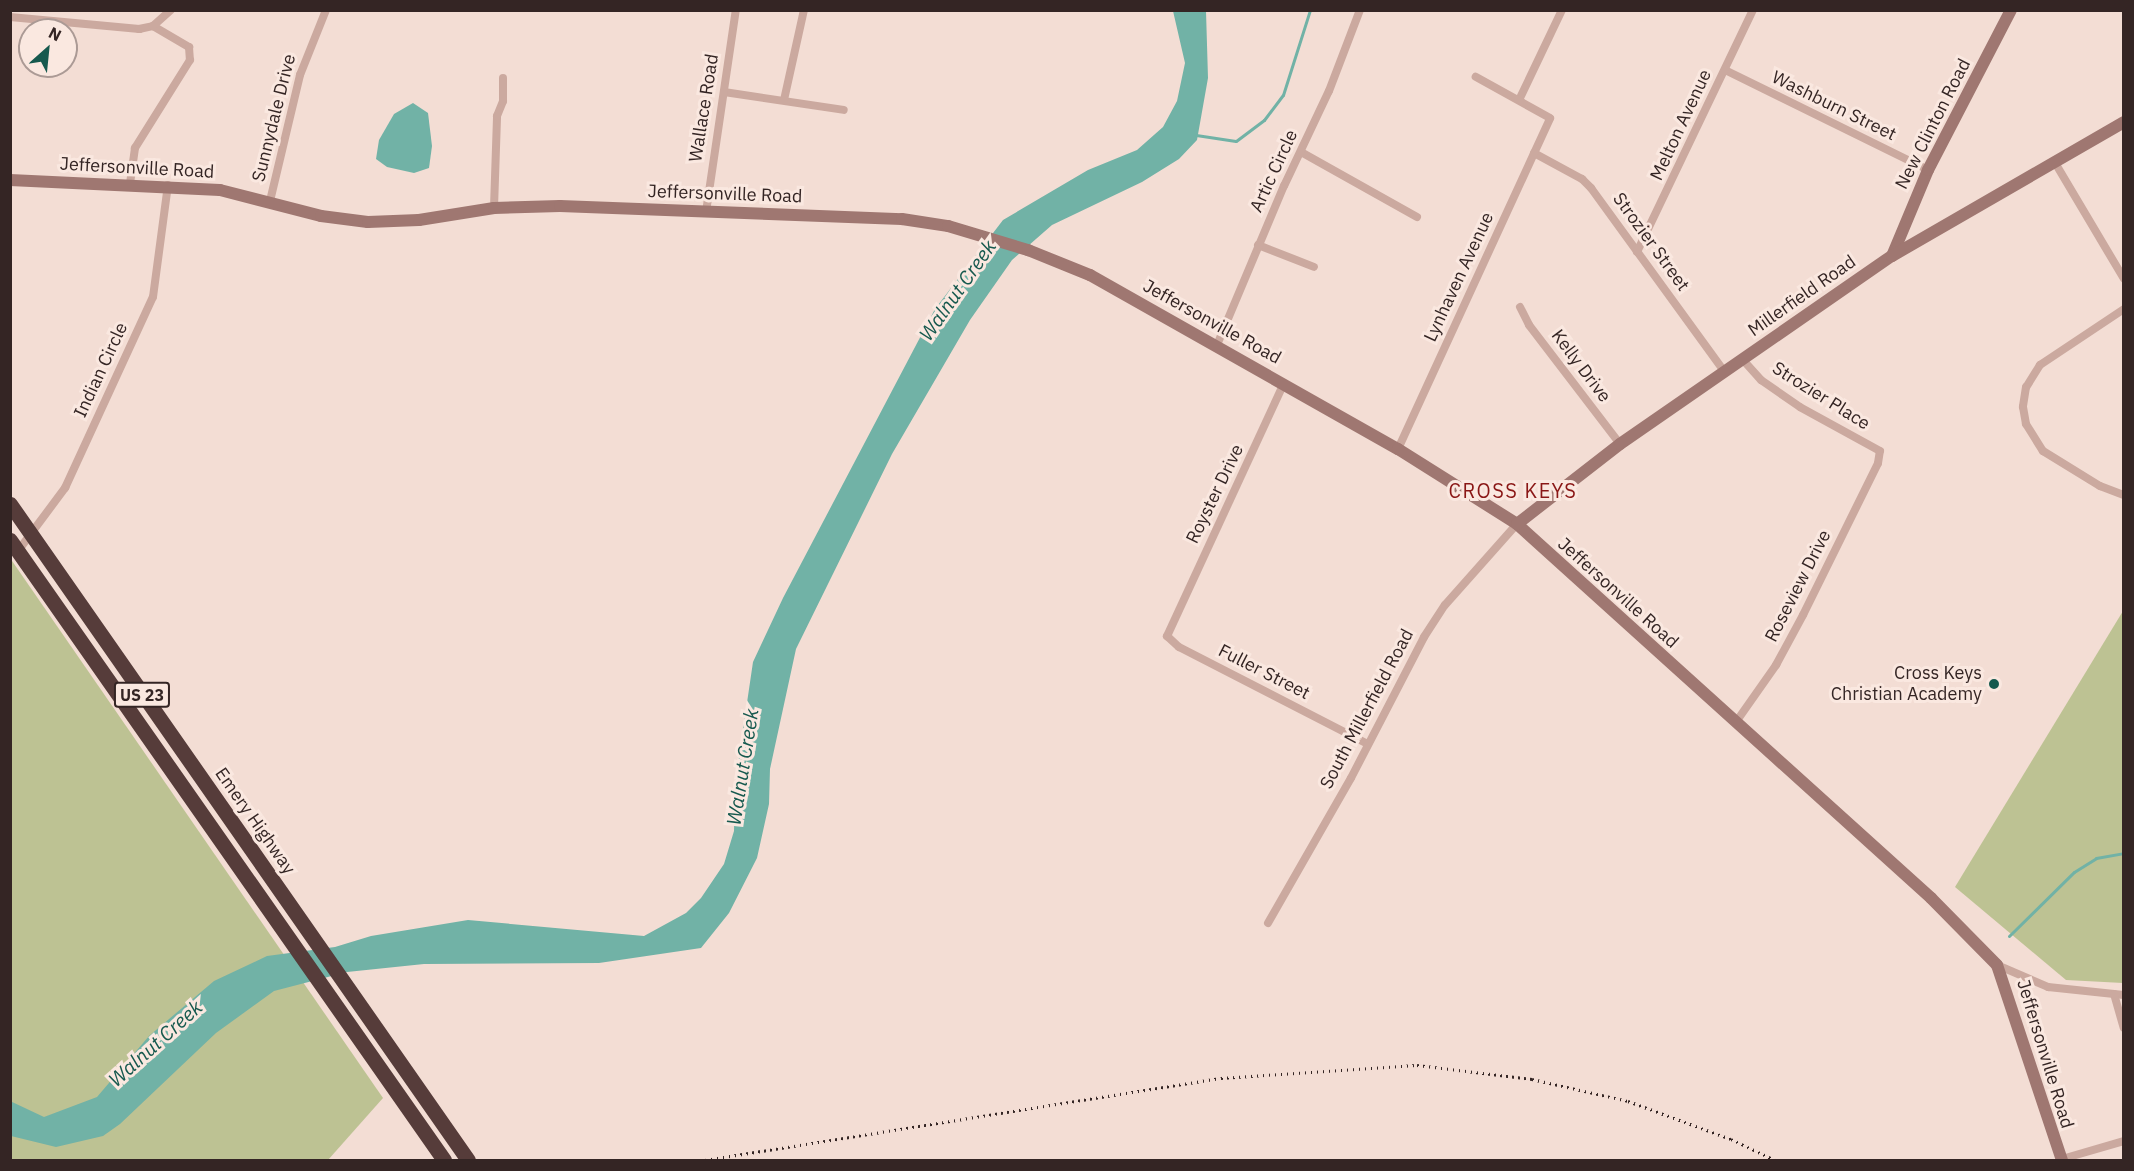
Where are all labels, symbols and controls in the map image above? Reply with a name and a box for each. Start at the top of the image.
north arrow [18,18,78,78]
text: N [46,22,65,45]
street label: Sunnydale Drive [248,52,300,184]
street label: Wallace Road [685,52,723,164]
street label: New Clinton Road [1891,55,1975,193]
street label: Melton Avenue [1646,66,1716,184]
street label: Washburn Street [1768,67,1900,145]
street label: Artic Circle [1246,126,1302,216]
street label: Jeffersonville Road [59,153,215,183]
street label: Jeffersonville Road [647,181,803,207]
street label: Strozier Street [1608,189,1694,295]
street label: Lynhaven Avenue [1420,209,1498,345]
water label: Walnut Creek [913,235,1001,345]
street label: Millerfield Road [1744,251,1860,341]
street label: Jeffersonville Road [1139,275,1285,369]
street label: Indian Circle [70,319,132,421]
street label: Kelly Drive [1547,325,1615,407]
street label: Strozier Place [1768,357,1874,435]
street label: Royster Drive [1182,441,1248,547]
district label: CROSS KEYS [1449,478,1577,502]
street label: Roseview Drive [1760,526,1836,646]
street label: Jeffersonville Road [1553,533,1683,653]
street label: South Millerfield Road [1316,625,1418,793]
street label: Fuller Street [1215,640,1313,704]
place label: Cross Keys Christian Academy [1831,663,1982,706]
marker: Cross Keys Christian Academy [1987,677,2001,691]
road number: US 23 [114,682,170,708]
water label: Walnut Creek [721,707,763,827]
street label: Emery Highway [210,764,300,878]
street label: Jeffersonville Road [2012,977,2078,1131]
water label: Walnut Creek [103,995,207,1091]

